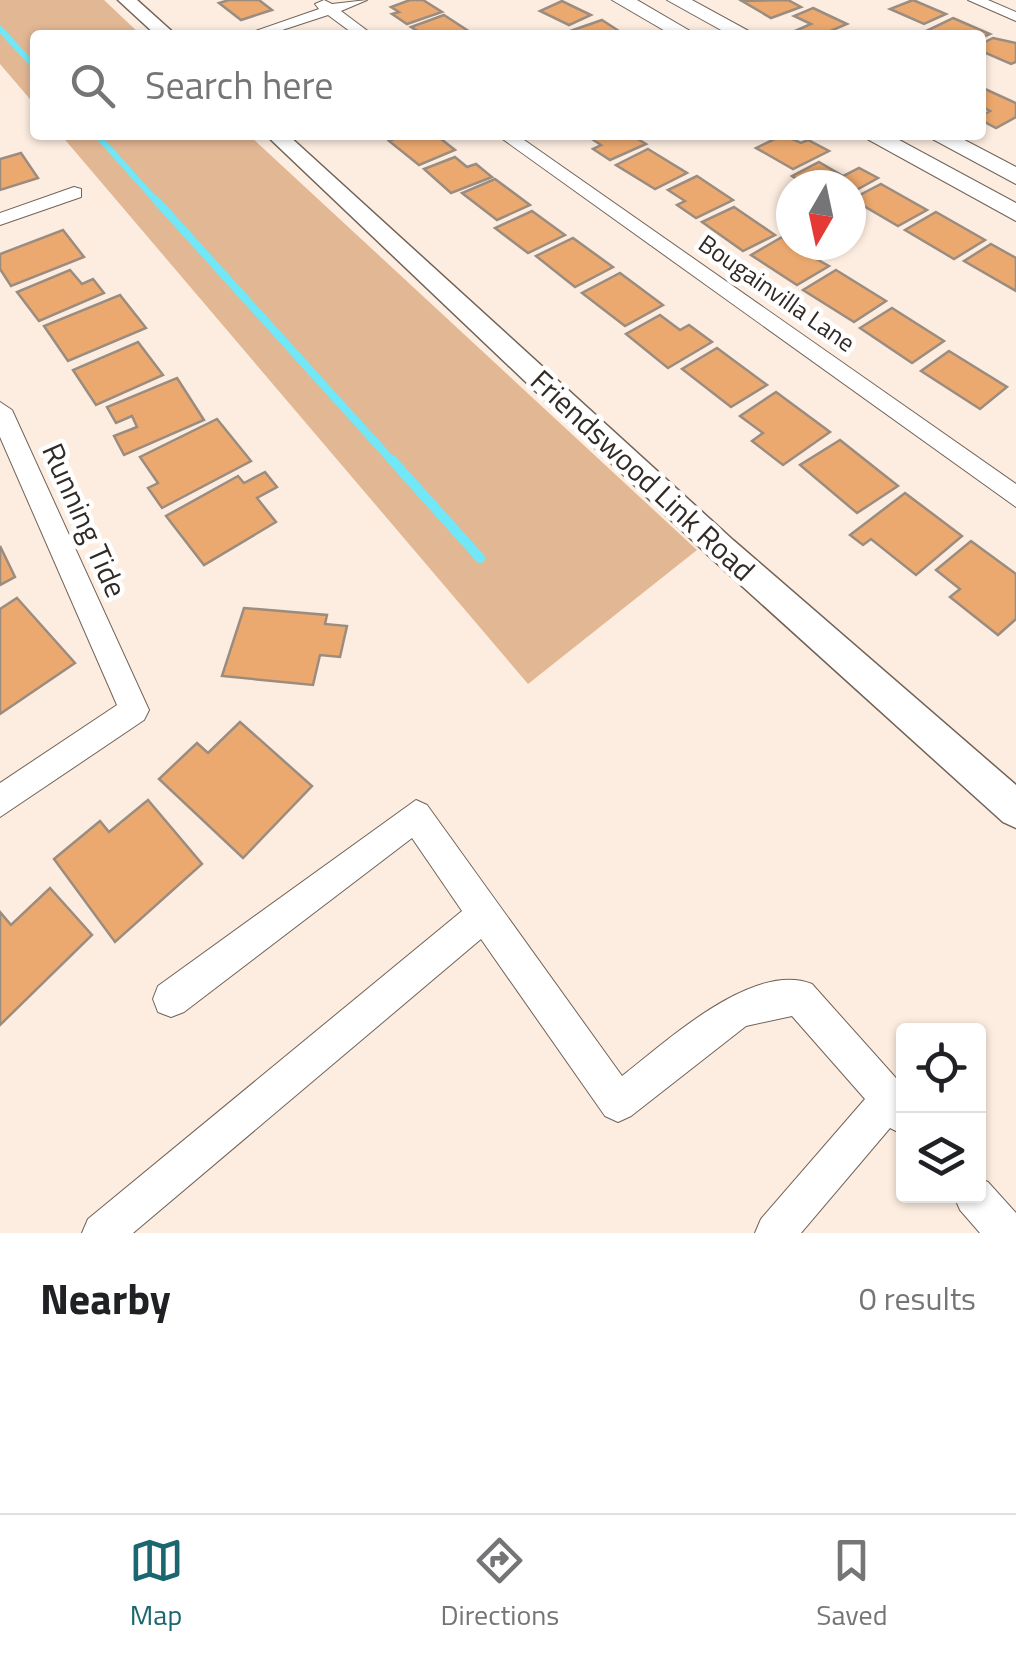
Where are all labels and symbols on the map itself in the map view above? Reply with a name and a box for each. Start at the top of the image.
north arrow [776,170,866,260]
street label: Bougainvilla Lane [691,225,863,361]
street label: Friendswood Link Road [520,358,766,592]
street label: Running Tide [31,435,139,605]

